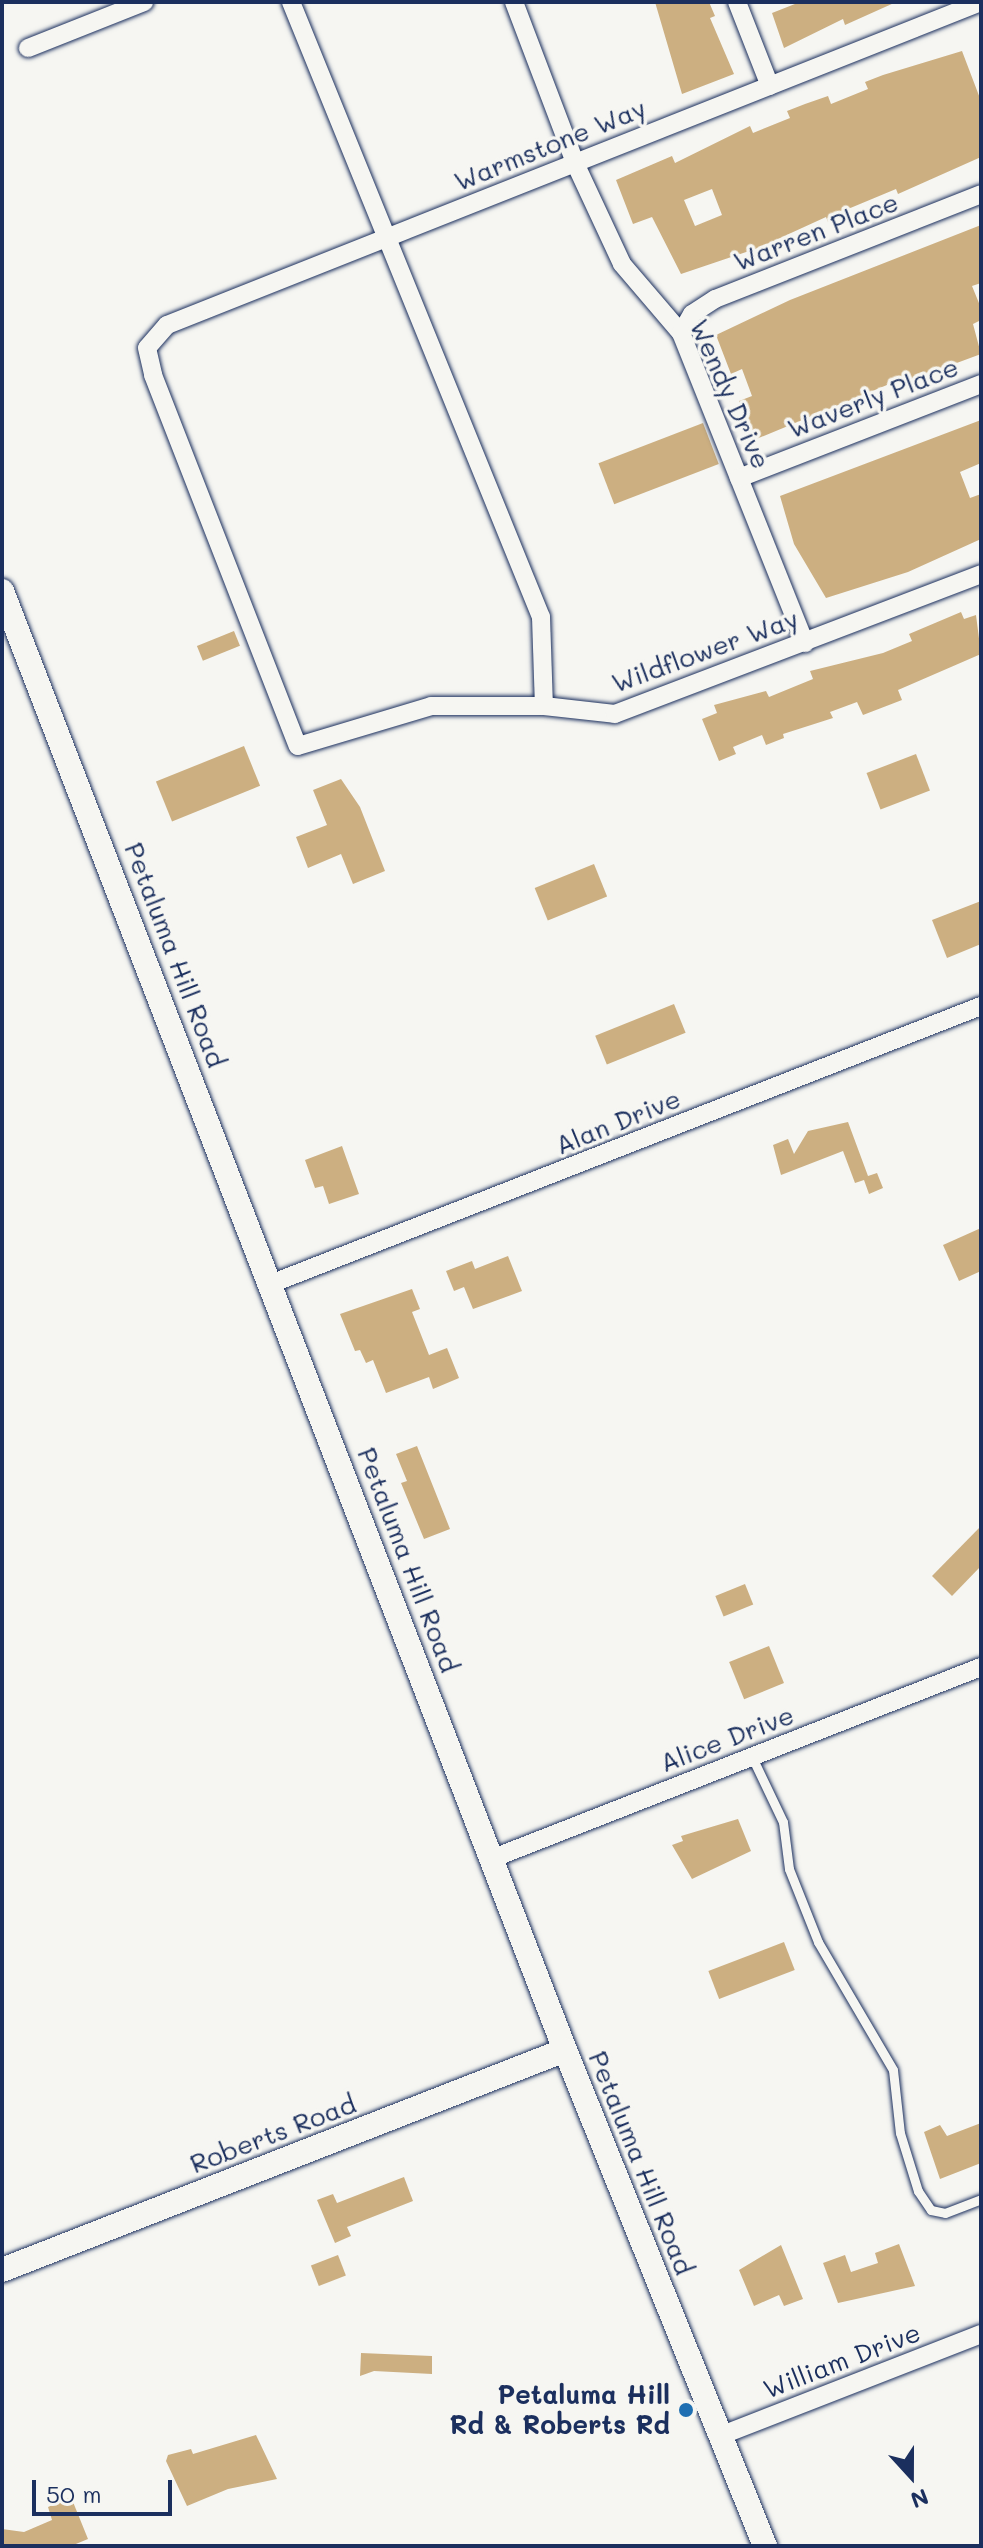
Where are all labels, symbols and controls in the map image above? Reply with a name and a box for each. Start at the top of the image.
street label: Warmstone Way [450,92,650,198]
street label: Warren Place [729,186,903,278]
street label: Wendy Drive [683,314,777,474]
street label: Waverly Place [783,351,963,445]
street label: Wildflower Way [608,603,802,699]
street label: Petaluma Hill Road [118,838,232,1072]
street label: Alan Drive [551,1083,685,1161]
street label: Petaluma Hill Road [351,1443,465,1677]
street label: Alice Drive [656,1699,798,1779]
street label: Petaluma Hill Road [582,2047,700,2279]
street label: Roberts Road [186,2088,360,2180]
street label: William Drive [759,2317,925,2405]
place label: Petaluma Hill Rd & Roberts Rd [450,2379,670,2440]
marker: Petaluma Hill Rd & Roberts Rd [677,2401,695,2419]
north arrow [871,2436,951,2516]
scale bar [36,2464,176,2514]
text: 50 m [46,2478,102,2509]
text: N [907,2482,933,2515]

